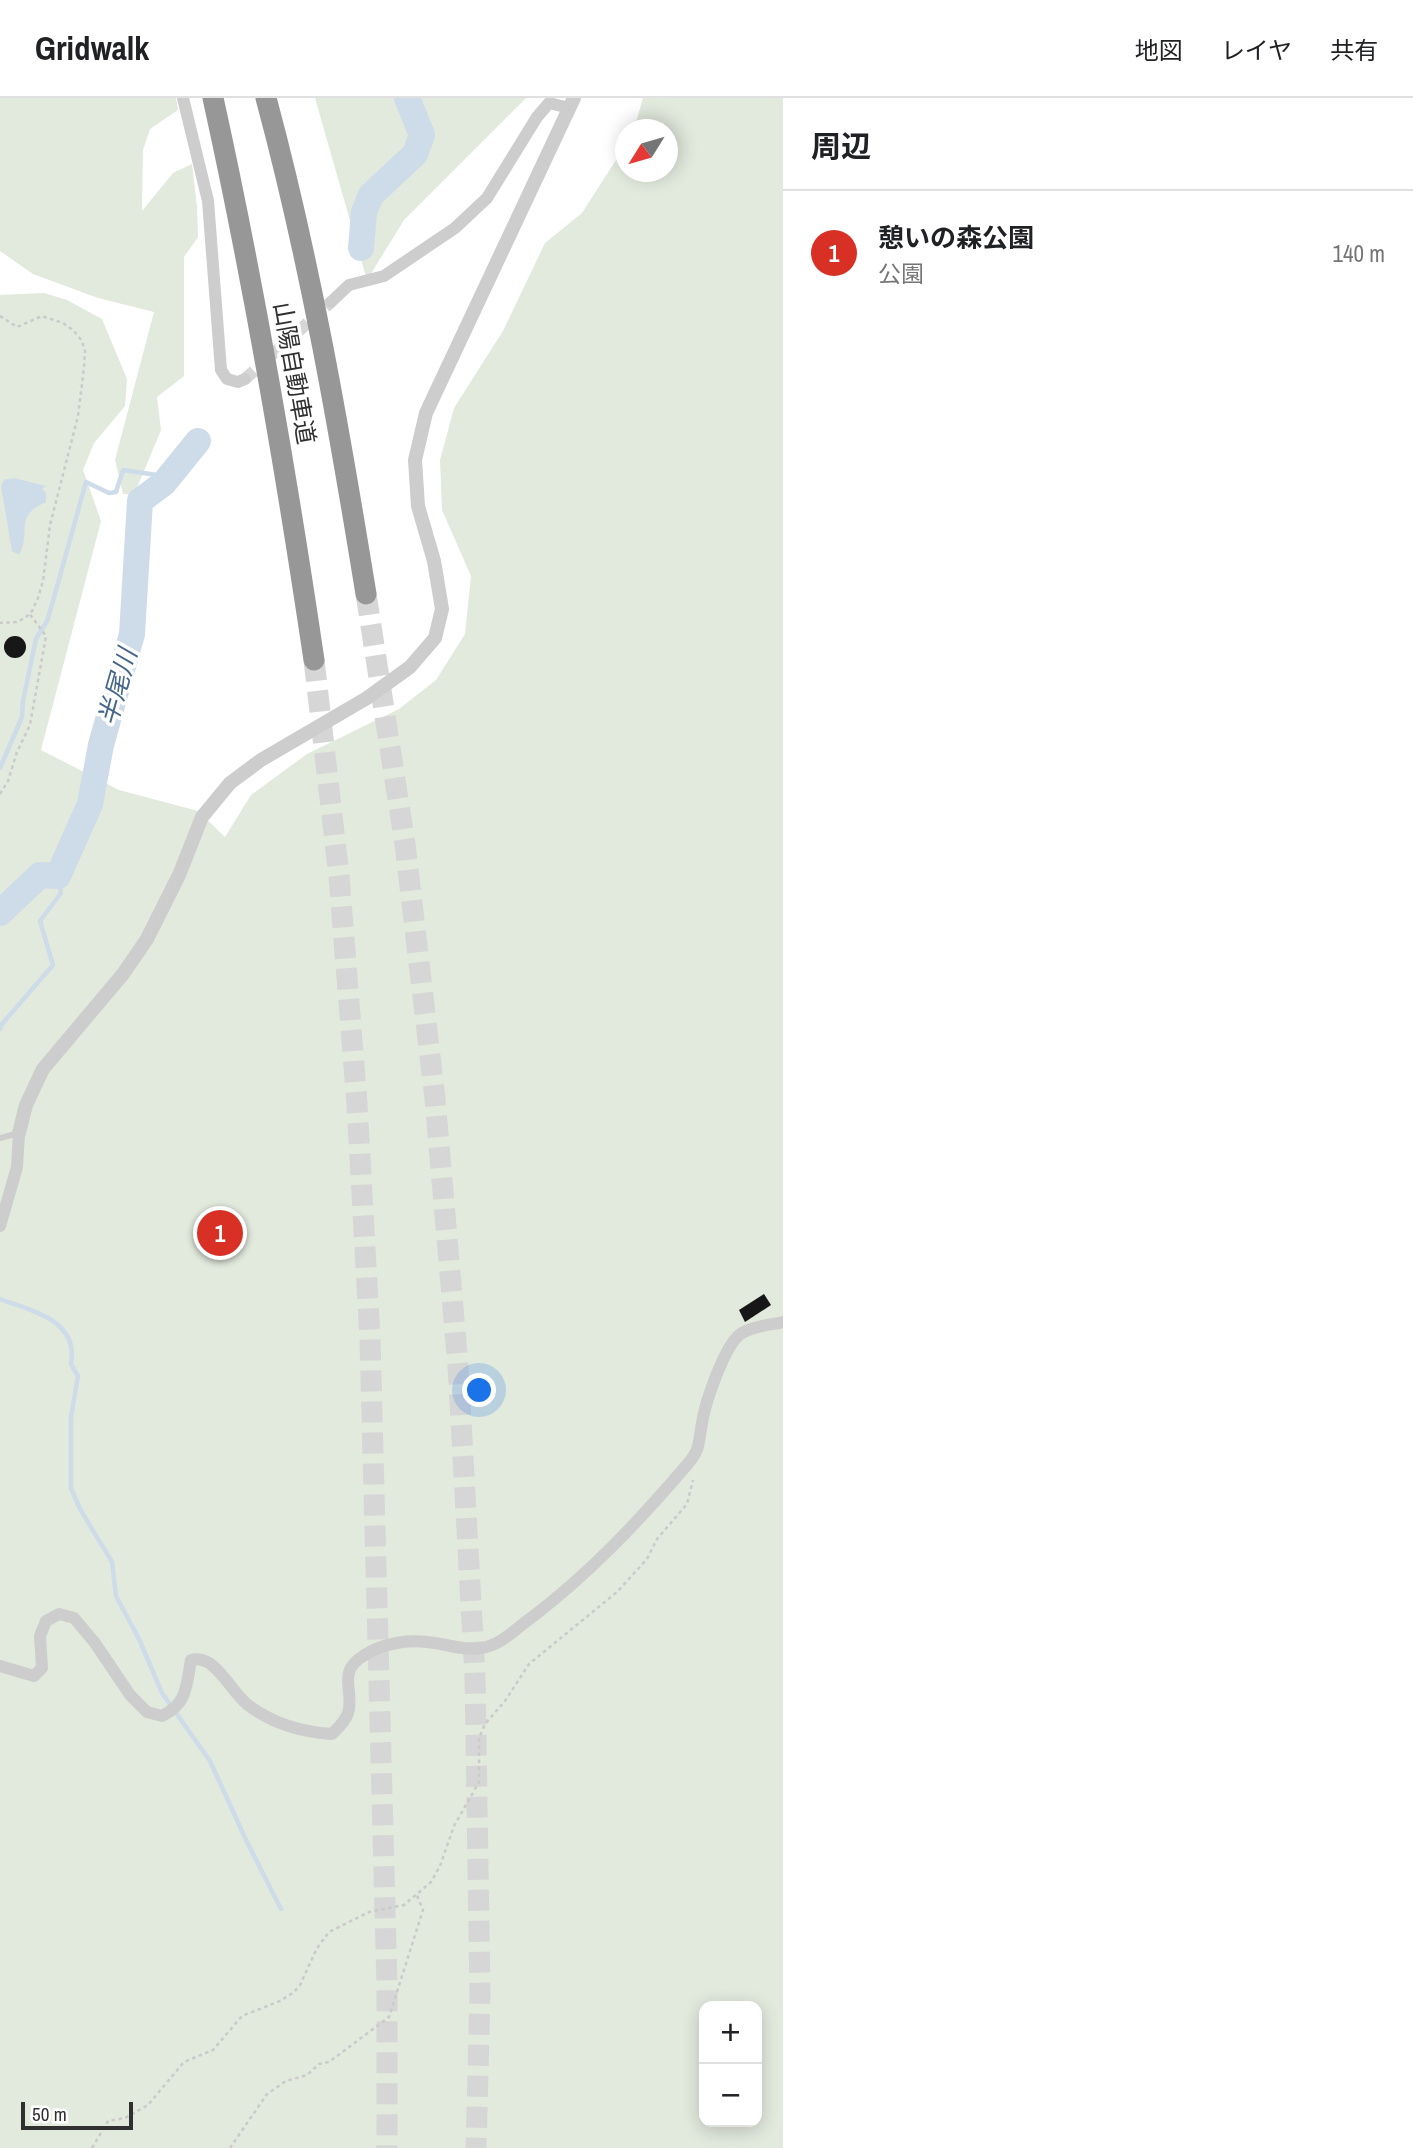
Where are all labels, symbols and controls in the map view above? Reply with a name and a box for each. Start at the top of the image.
text: Gridwalk [35,26,149,70]
text: 地図 [1135,34,1183,66]
text: レイヤ [1221,34,1292,66]
text: 共有 [1330,34,1378,66]
north arrow [615,119,678,182]
text: 周辺 [811,126,871,166]
text: 憩いの森公園 [878,220,1034,255]
text: 1 [829,238,839,269]
text: 140 m [1333,238,1385,269]
text: 公園 [878,258,924,289]
street label: 山陽自動車道 [267,299,323,447]
water label: 半尾川 [89,642,145,729]
pin: 1 [197,1207,243,1259]
your location [462,1373,496,1407]
map controls [699,2001,762,2127]
button: + [699,2001,762,2064]
button: − [699,2064,762,2127]
scale bar [21,2099,133,2131]
text: 50 m [32,2101,67,2127]

